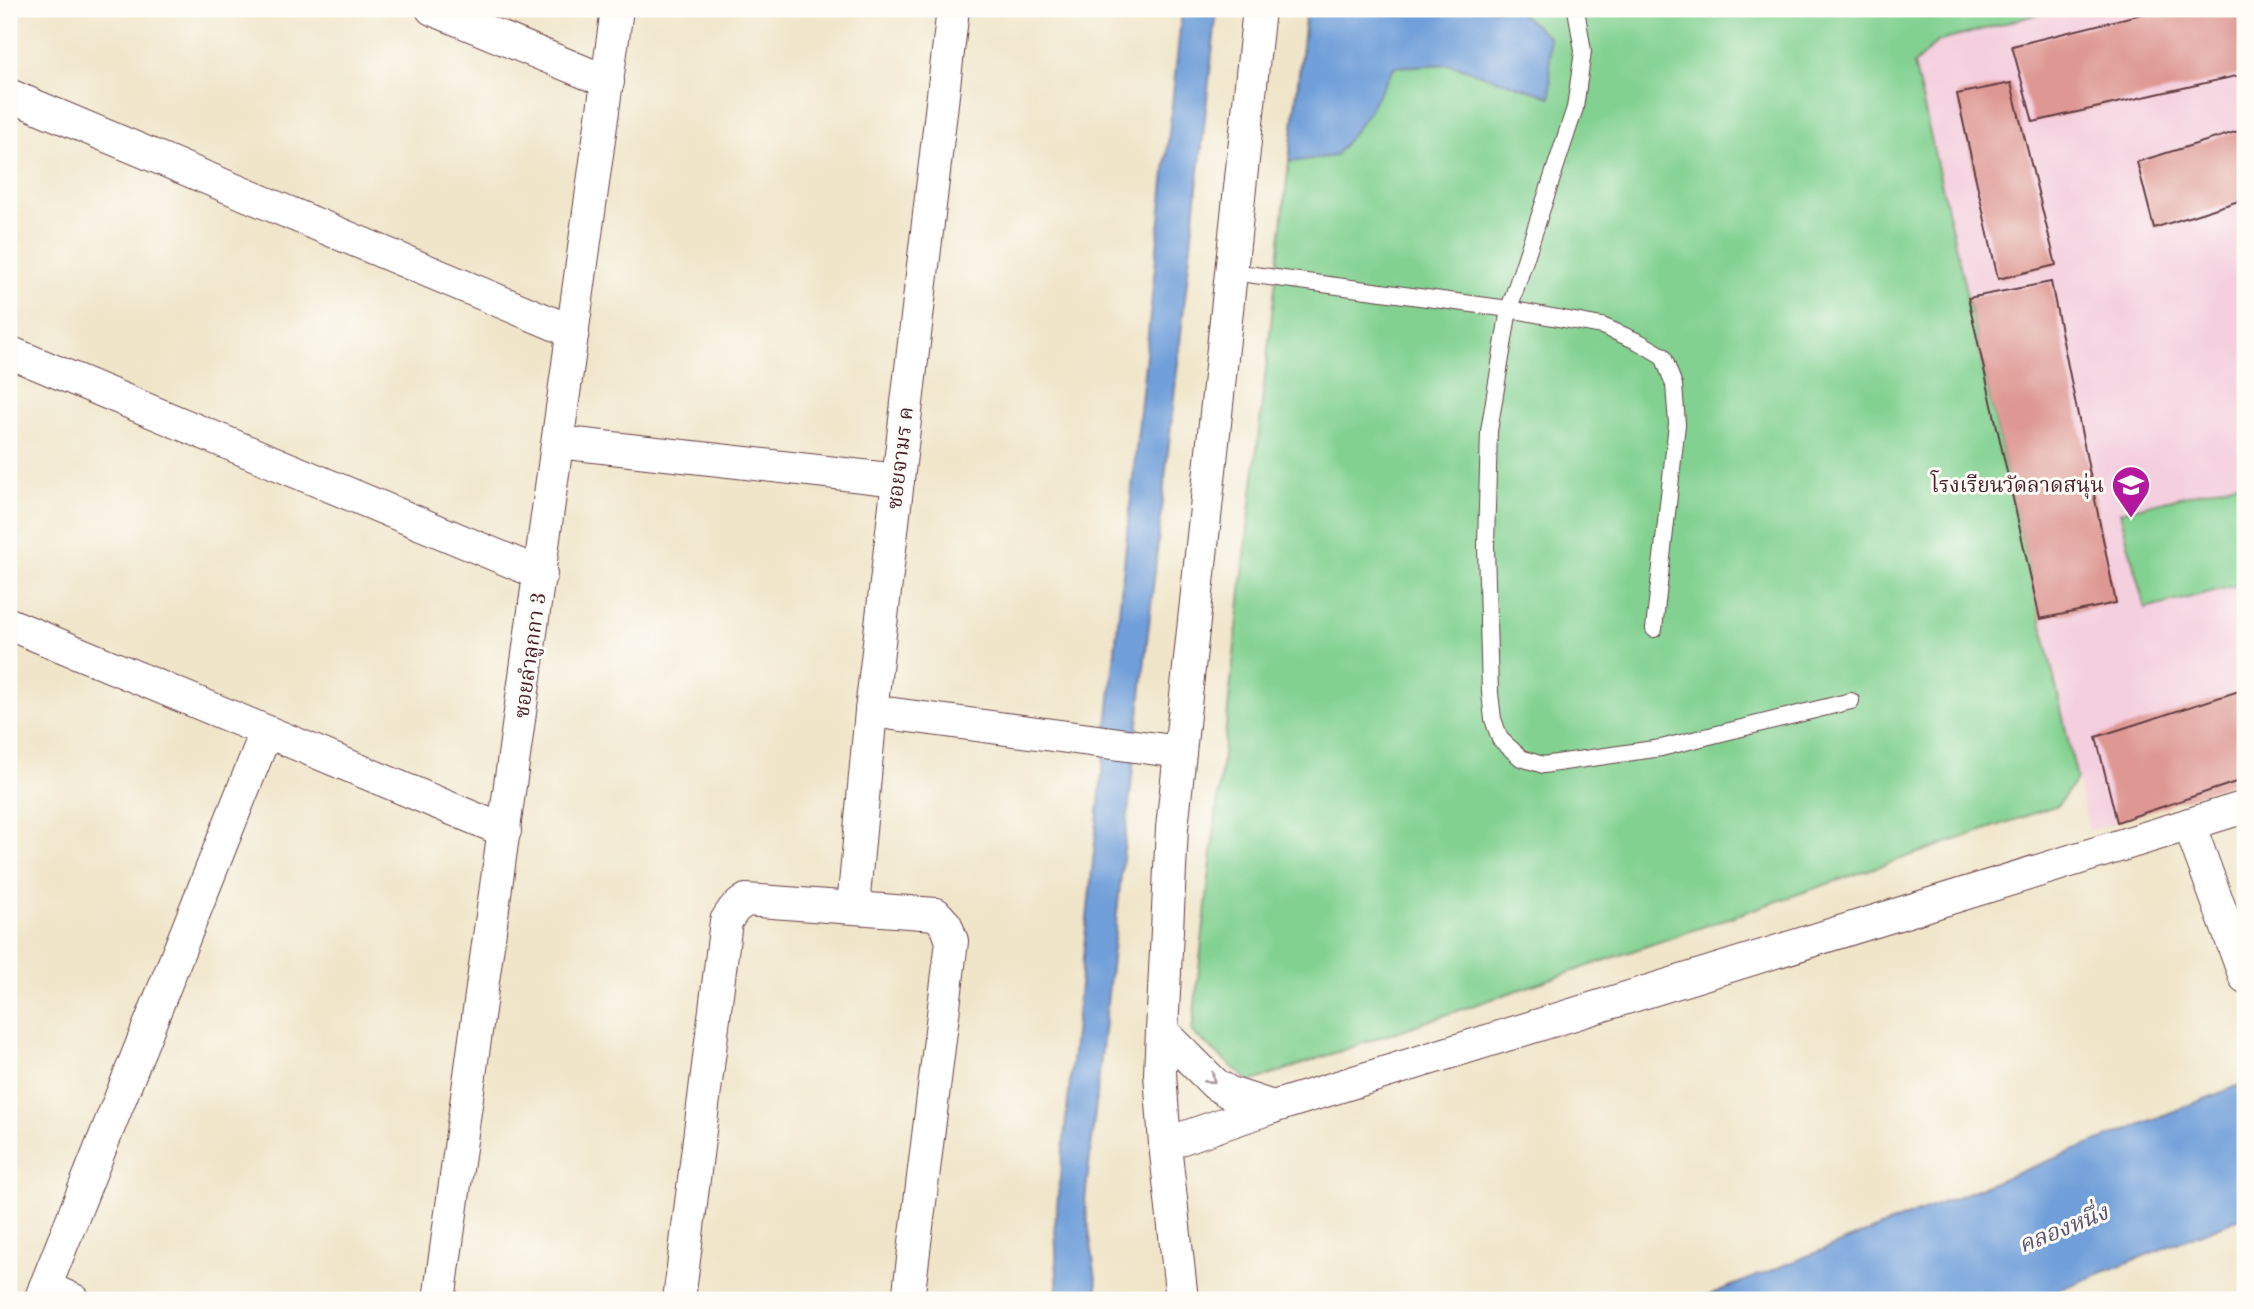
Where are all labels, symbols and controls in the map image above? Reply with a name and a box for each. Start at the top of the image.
street label: ซอยจามร ค [885,406,918,511]
school or university icon: โรงเรียนวัดลาดสนุ่น [2110,464,2152,519]
place label: โรงเรียนวัดลาดสนุ่น [1930,470,2104,499]
street label: ซอยลำลูกกา 3 [511,591,552,720]
one-way arrow [1202,1071,1215,1083]
water label: คลองหนึ่ง [2013,1194,2113,1258]

